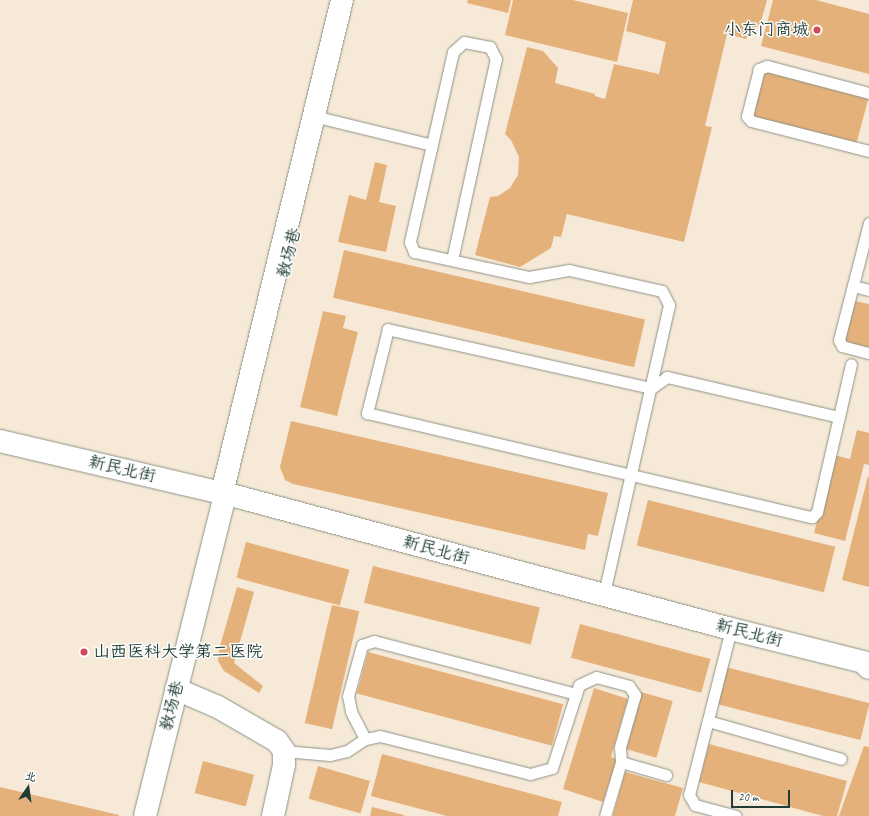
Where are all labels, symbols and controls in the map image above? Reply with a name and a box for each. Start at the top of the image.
place label: 小东门商城 [724,20,809,40]
marker: 小东门商城 [812,25,822,35]
street label: 教场巷 [273,226,305,280]
street label: 新民北街 [87,451,157,487]
street label: 新民北街 [401,531,471,569]
street label: 新民北街 [714,615,784,651]
place label: 山西医科大学第二医院 [93,642,263,662]
marker: 山西医科大学第二医院 [78,646,90,658]
street label: 教场巷 [156,679,188,733]
north arrow [8,768,48,808]
text: 北 [24,768,38,784]
scale bar [733,782,792,808]
text: 20 m [738,789,758,805]

